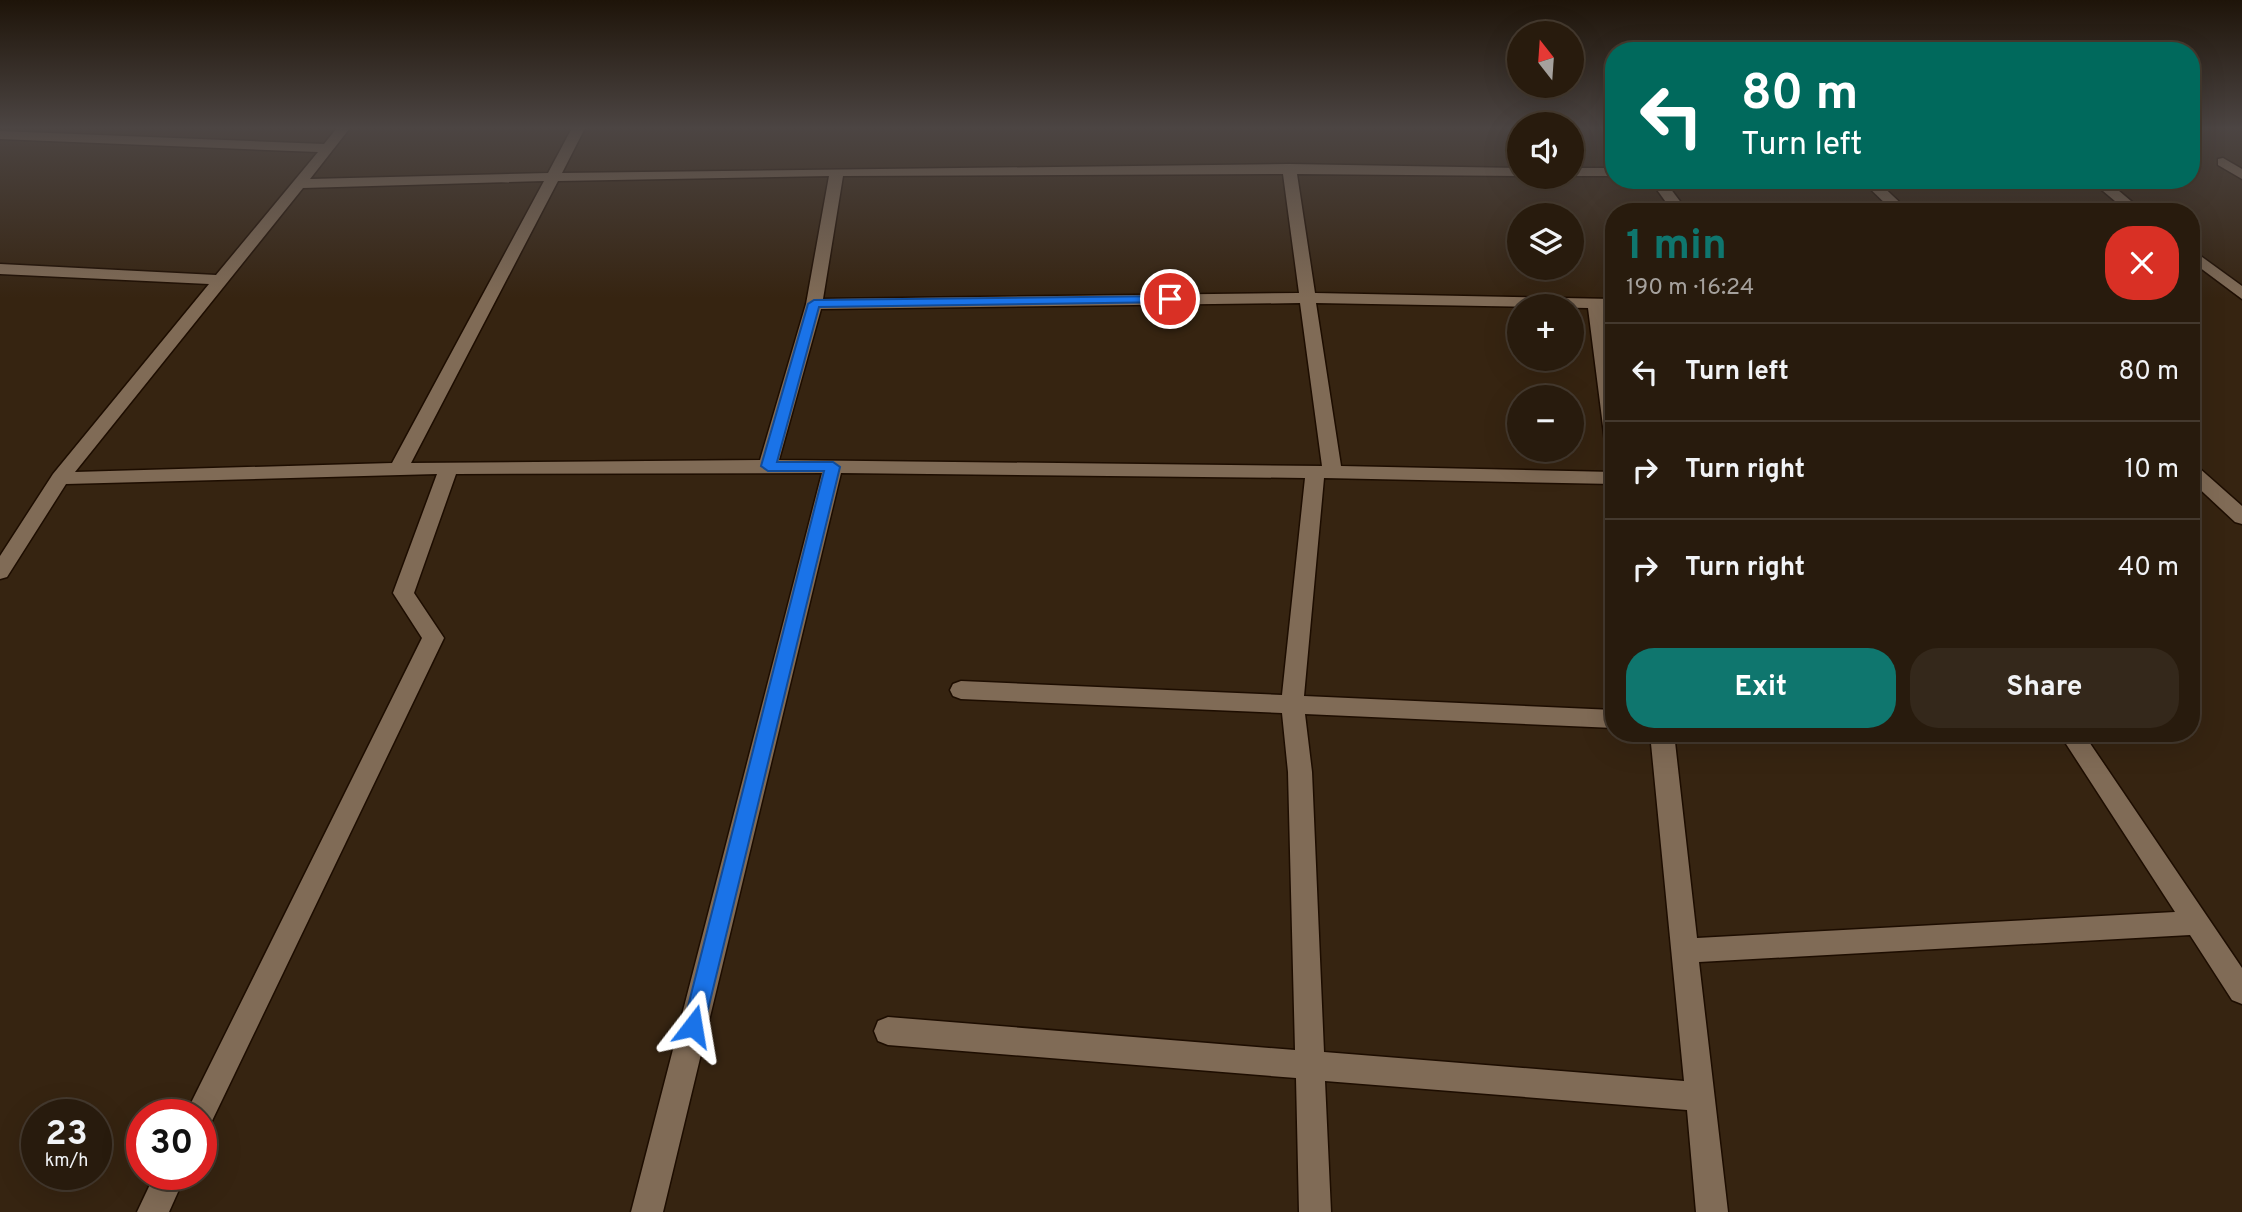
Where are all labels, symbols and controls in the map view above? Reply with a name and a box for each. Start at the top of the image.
north arrow [1507,21,1584,98]
map controls [1507,21,1584,462]
text: 80 m [1741,65,1858,127]
icon: left [1626,70,1717,161]
button: sound [1507,112,1584,189]
text: Turn left [1741,126,1862,166]
button: layers [1507,203,1584,280]
text: 1 min [1626,221,1727,274]
button: close [2105,226,2179,300]
pin [1140,269,1200,329]
text: 190 m · 16:24 [1626,274,1754,303]
icon: arrive [1151,280,1189,318]
button: + [1507,294,1584,371]
icon: left [1626,353,1664,391]
text: Turn left [1685,356,1789,389]
text: 80 m [2119,356,2179,389]
button: − [1507,385,1584,462]
icon: right [1626,451,1664,489]
text: Turn right [1685,454,1805,487]
text: 10 m [2124,454,2179,487]
icon: right [1626,549,1664,587]
text: Turn right [1685,552,1805,585]
text: 40 m [2118,552,2179,585]
button: Exit [1626,648,1896,728]
button: Share [1910,648,2179,728]
position arrow [656,989,730,1063]
speed limit sign: 30 [126,1099,217,1190]
text: 23 [45,1113,88,1157]
text: km/h [45,1150,88,1173]

